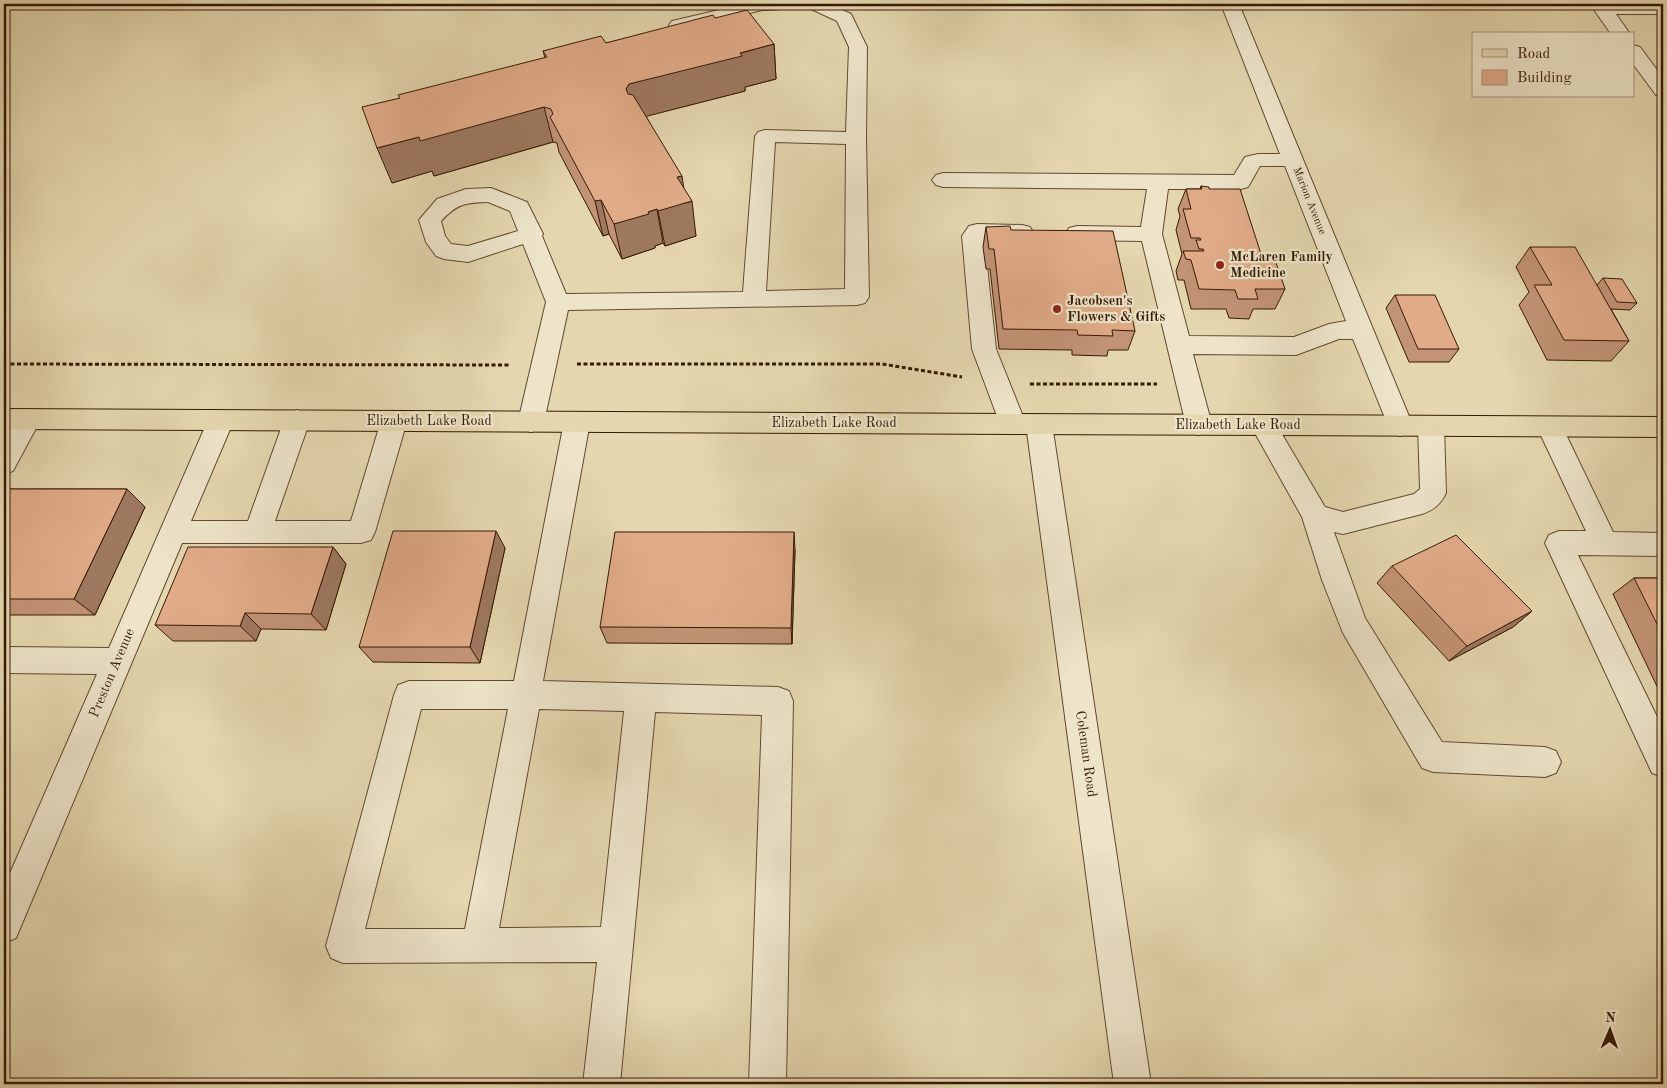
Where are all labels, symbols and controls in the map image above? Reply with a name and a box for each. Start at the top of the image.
legend [1472,32,1634,98]
text: Road [1517,47,1551,62]
text: Building [1517,71,1572,86]
street label: Marion Avenue [1290,166,1328,236]
place label: McLaren Family Medicine [1230,250,1333,280]
marker: McLaren Family Medicine [1214,259,1226,271]
place label: Jacobsen's Flowers & Gifts [1067,294,1165,324]
marker: Jacobsen's Flowers & Gifts [1051,303,1063,315]
street label: Elizabeth Lake Road [366,414,492,428]
street label: Elizabeth Lake Road [771,416,897,430]
street label: Elizabeth Lake Road [1175,418,1301,432]
street label: Preston Avenue [87,626,137,720]
street label: Coleman Road [1073,710,1099,798]
north arrow [1584,1006,1634,1056]
text: N [1605,1011,1616,1025]

